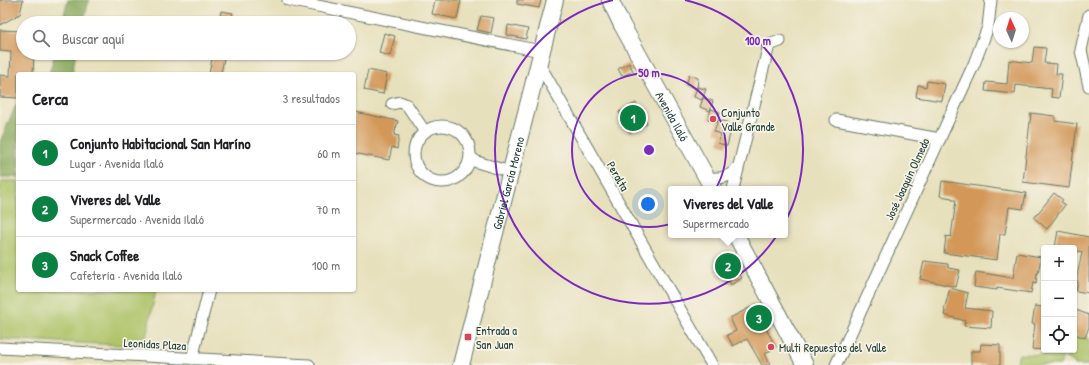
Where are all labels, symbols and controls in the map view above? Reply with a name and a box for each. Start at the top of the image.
north arrow [993,12,1029,48]
search box [16,16,356,60]
icon: search [30,27,52,49]
text: Buscar aquí [62,28,125,49]
text: 100 m [745,32,771,49]
text: 50 m [638,64,660,81]
text: Cerca [32,87,68,110]
street label: Avenida Ilaló [652,88,693,144]
text: 3 resultados [282,89,340,107]
pin: 1 [620,103,646,133]
place label: Conjunto Valle Grande [721,104,775,135]
marker: Conjunto Valle Grande [708,114,718,124]
text: Conjunto Habitacional San Maríno [70,133,251,154]
street label: Gabriel García Moreno [488,135,528,231]
street label: José Joaquin Olmedo [880,135,934,223]
centre of rings [642,143,656,157]
text: 1 [43,144,47,162]
text: 60 m [317,144,340,162]
text: Lugar · Avenida Ilaló [70,154,163,172]
street label: Peralta [603,158,633,194]
popup [668,186,788,238]
text: Viveres del Valle [70,189,161,210]
text: Viveres del Valle [683,193,773,214]
your location [638,194,658,214]
text: 2 [42,200,48,218]
text: 70 m [316,200,340,218]
text: Supermercado · Avenida Ilaló [70,210,204,228]
text: Supermercado [683,214,749,232]
text: Snack Coffee [70,245,139,266]
map controls [1041,245,1077,353]
button: + [1041,245,1077,281]
pin: 2 [715,251,741,281]
text: 3 [42,256,48,274]
text: 100 m [312,256,340,274]
text: Cafetería · Avenida Ilaló [70,266,182,284]
button: − [1041,281,1077,317]
pin: 3 [746,303,772,333]
button: locate [1041,317,1077,353]
place label: Entrada a San Juan [476,322,517,353]
marker: Entrada a San Juan [463,332,473,342]
street label: Leonidas Plaza [123,334,187,354]
place label: Multi Repuestos del Valle [779,339,887,356]
marker: Multi Repuestos del Valle [766,342,776,352]

